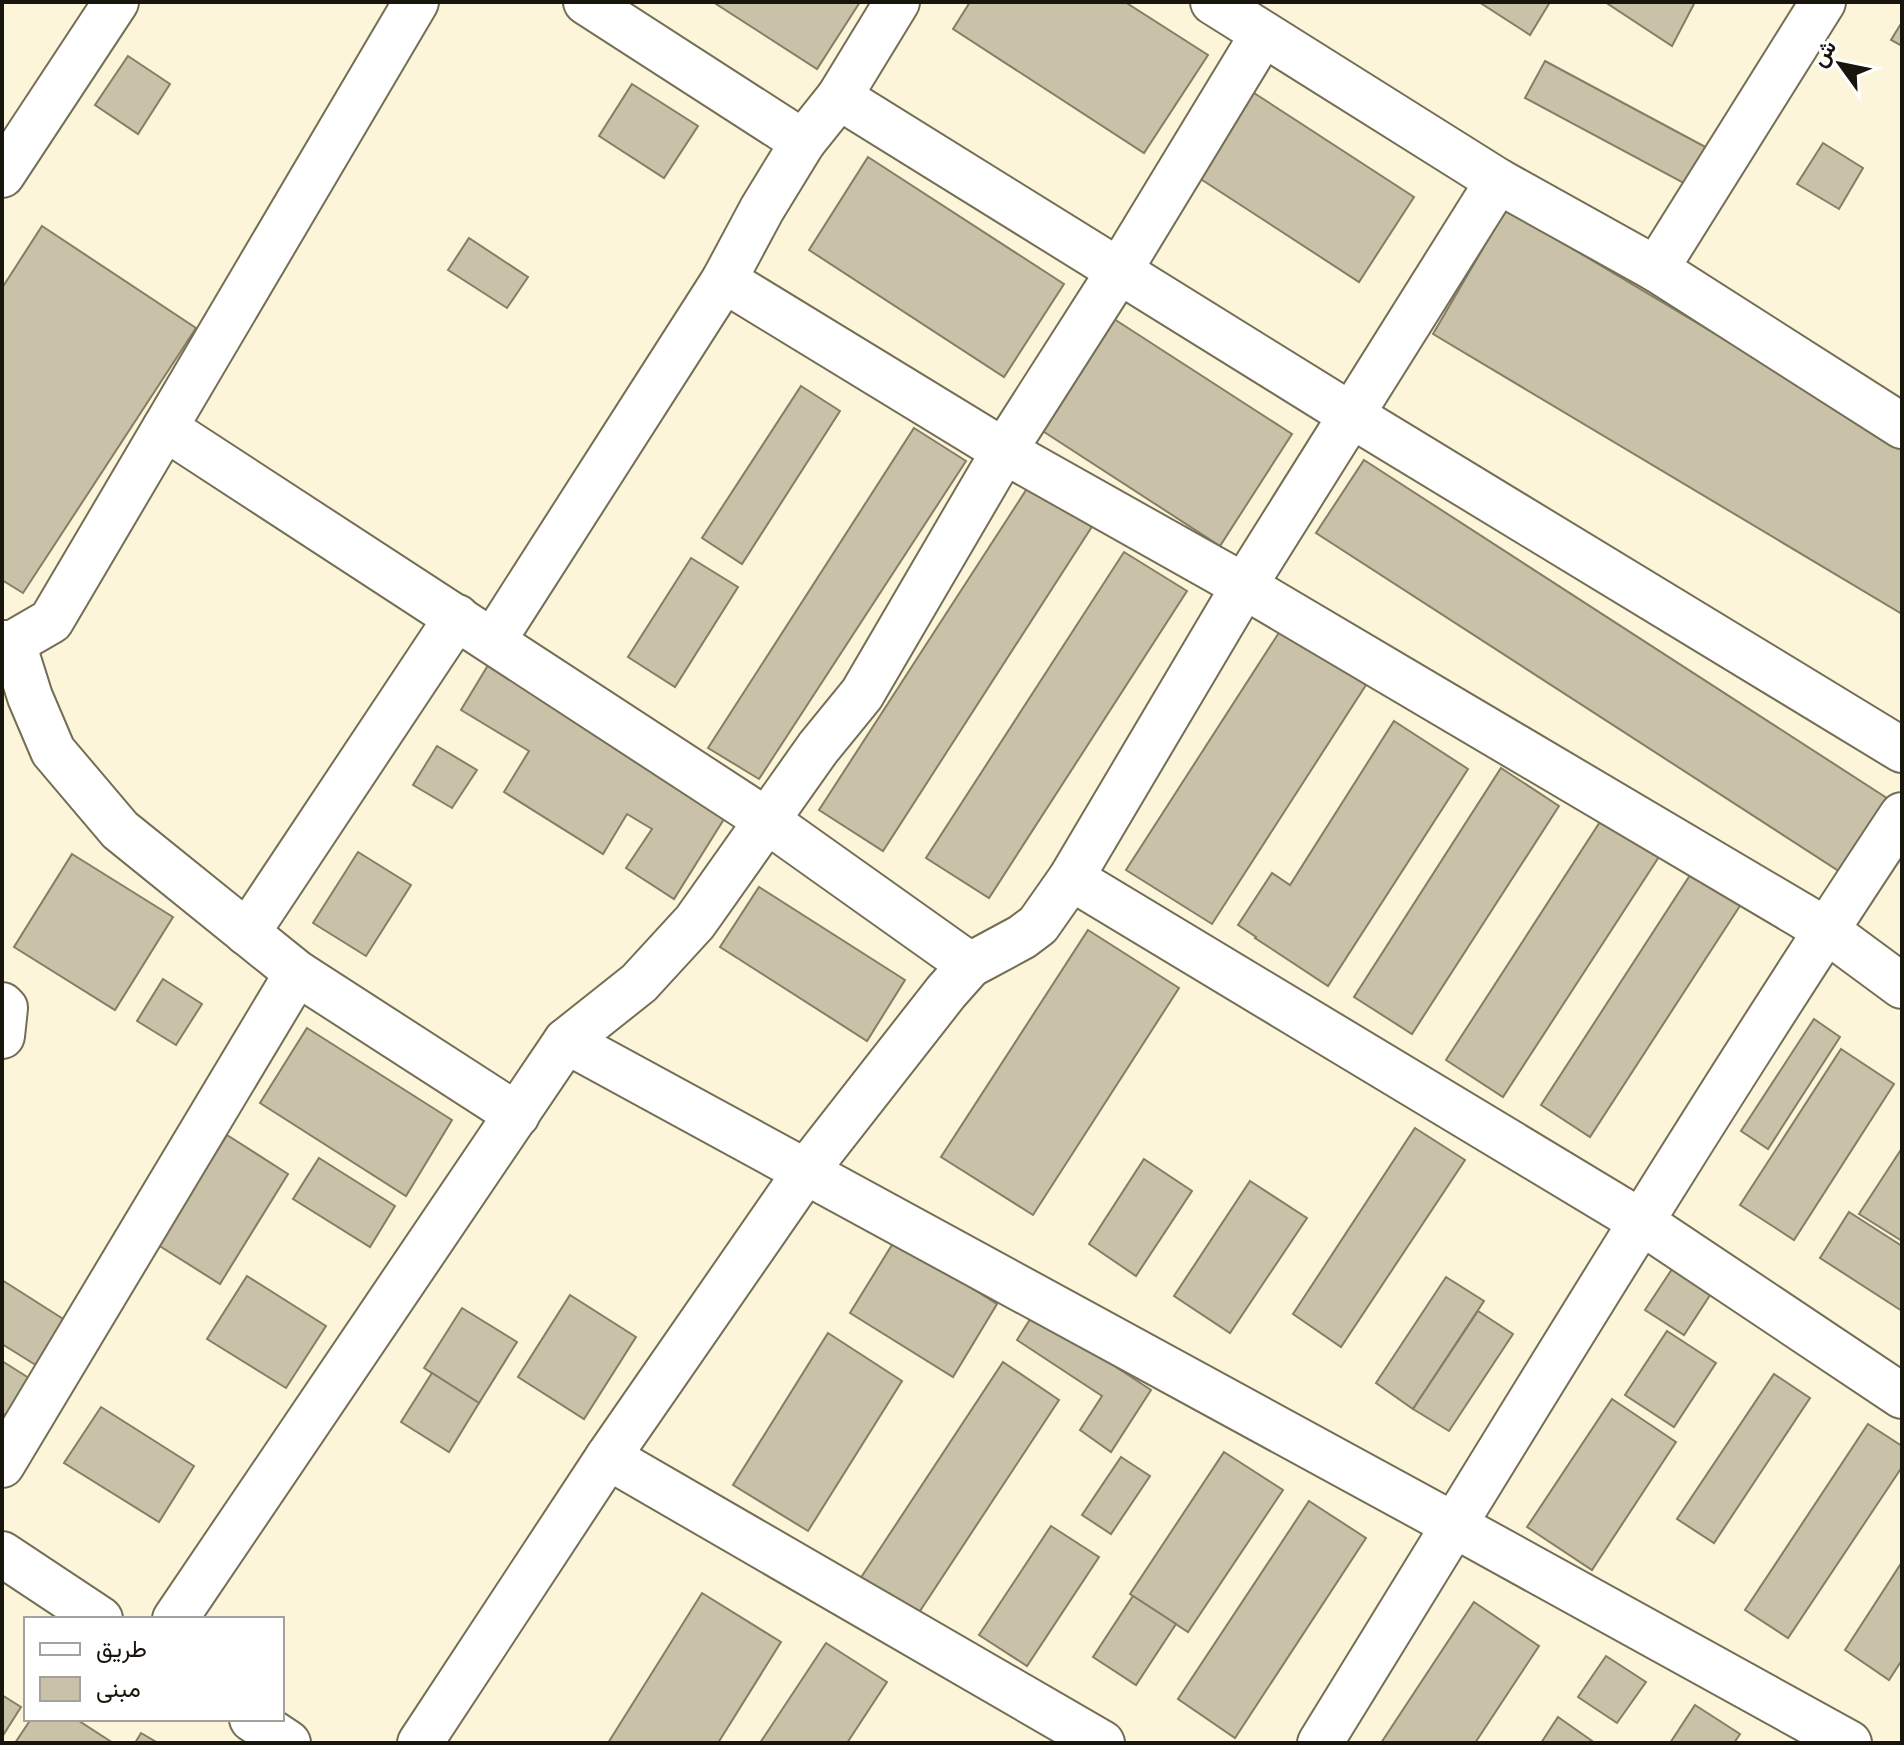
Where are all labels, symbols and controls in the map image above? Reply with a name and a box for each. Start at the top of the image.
north arrow [1800,24,1880,104]
text: ش [1805,35,1842,72]
legend [24,1617,284,1721]
text: طريق [96,1634,147,1664]
text: مبنى [96,1674,141,1703]

